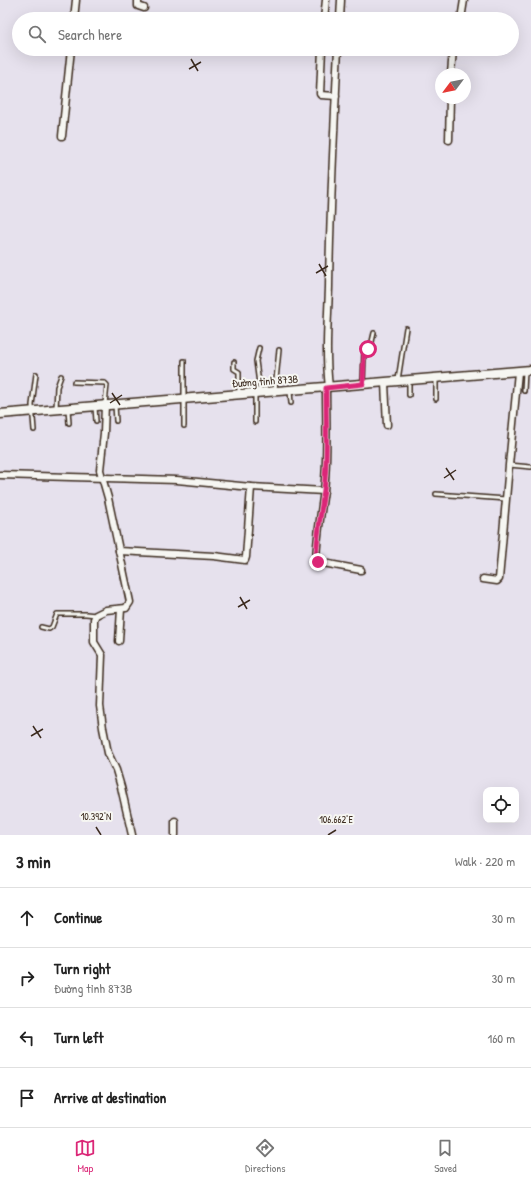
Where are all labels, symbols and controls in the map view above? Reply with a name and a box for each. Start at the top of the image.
search box [12,12,519,56]
icon: search [26,23,48,45]
text: Search here [58,24,122,45]
north arrow [435,68,471,104]
route start [359,340,377,358]
street label: Đường tỉnh 873B [231,372,299,390]
route end [309,553,327,571]
map controls [483,787,519,823]
button: locate [483,787,519,823]
text: 10.392°N [81,810,111,823]
text: 106.662°E [319,813,353,826]
text: 3 min [16,850,51,873]
text: Walk · 220 m [455,852,515,870]
icon: ahead [16,907,38,929]
text: Continue [54,907,102,928]
text: 30 m [492,909,515,927]
text: Turn right [54,958,110,979]
icon: right [16,967,38,989]
text: 30 m [492,969,515,987]
text: Đường tỉnh 873B [54,979,132,997]
icon: left [16,1027,38,1049]
text: Turn left [54,1027,104,1048]
text: 160 m [487,1029,515,1047]
icon: arrive [16,1087,38,1109]
text: Arrive at destination [54,1087,166,1108]
tab: Map [74,1137,96,1175]
tab: Directions [245,1137,286,1175]
tab: Saved [434,1137,457,1175]

